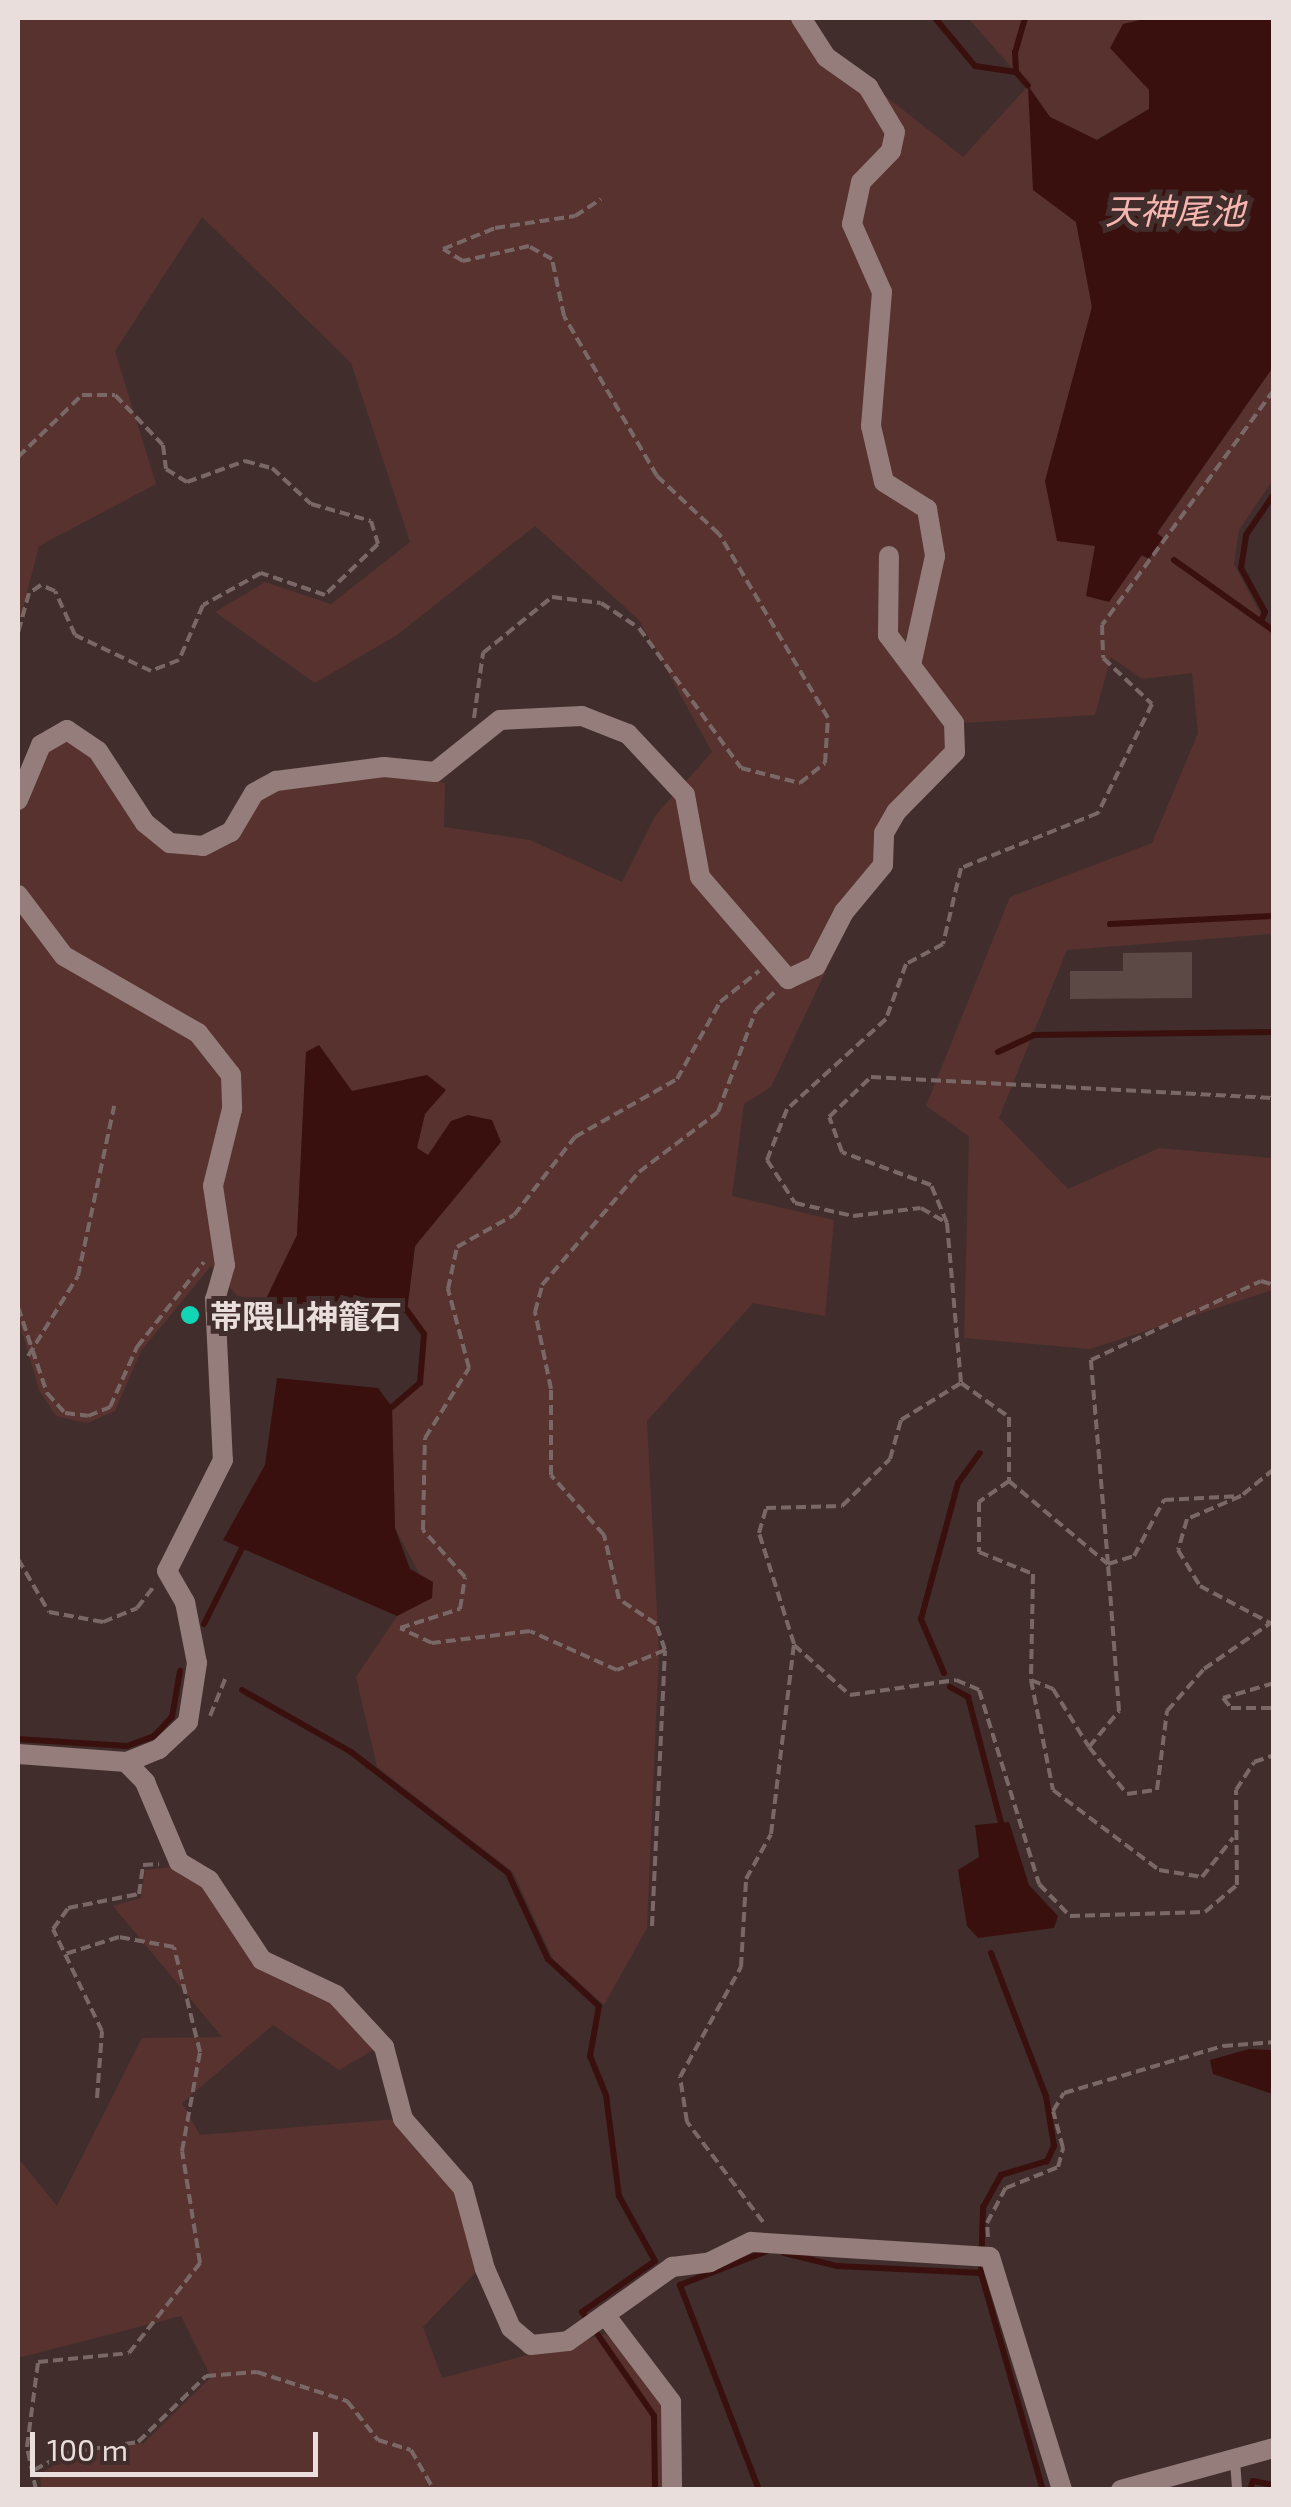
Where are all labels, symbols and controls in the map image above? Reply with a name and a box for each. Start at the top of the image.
water label: 天神尾池 [1105,189,1245,231]
place label: 帯隈山神籠石 [210,1296,402,1334]
marker: 帯隈山神籠石 [179,1304,201,1326]
scale bar [35,2412,322,2474]
text: 100 m [47,2431,128,2467]

